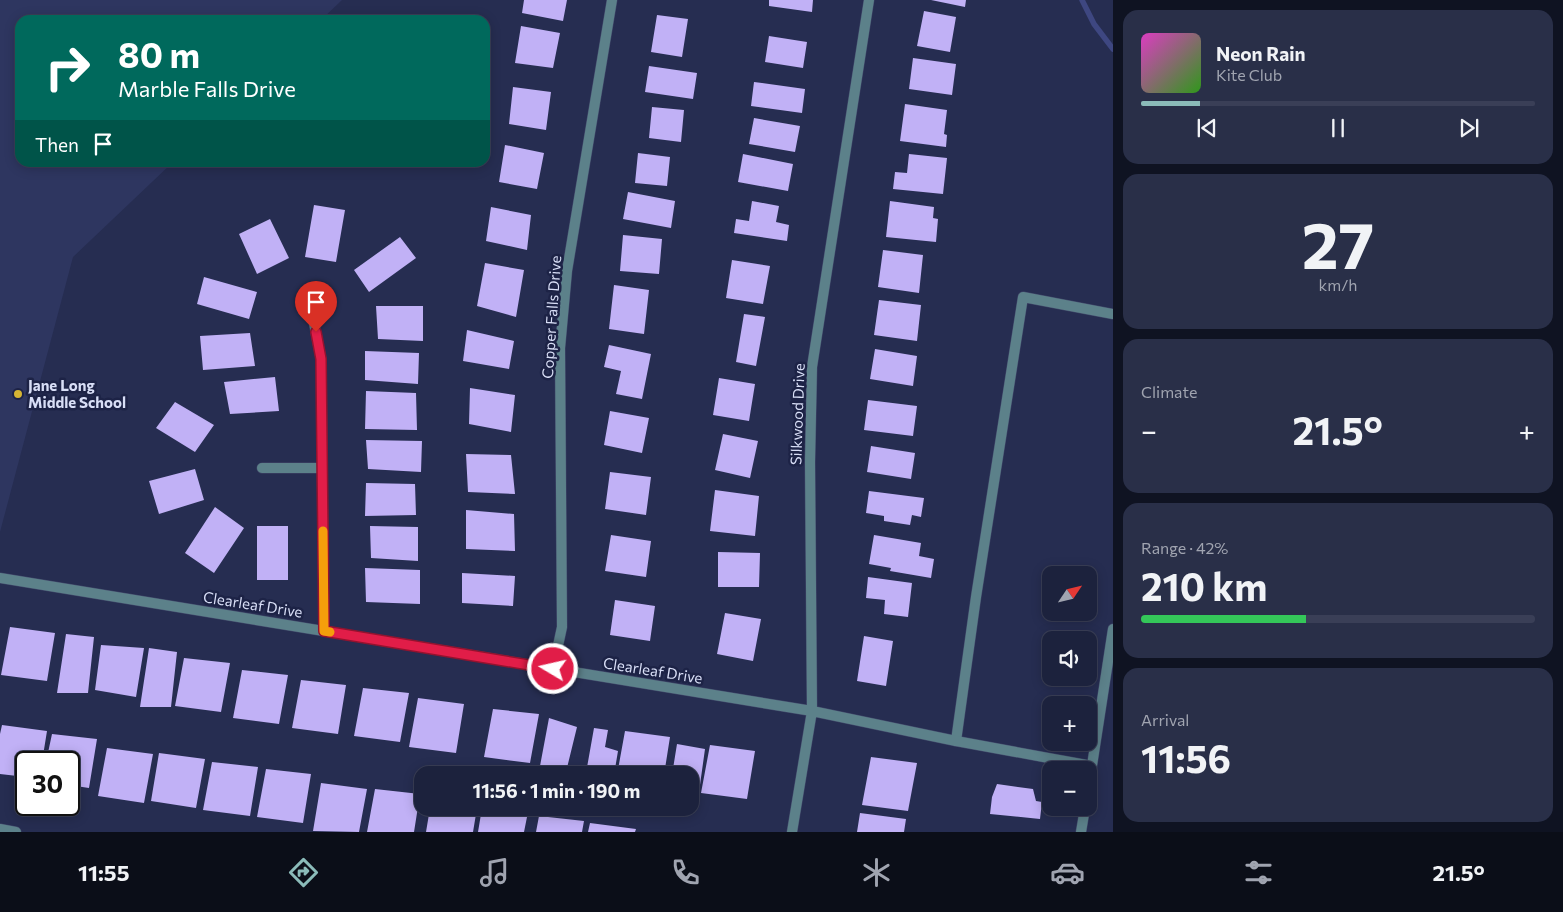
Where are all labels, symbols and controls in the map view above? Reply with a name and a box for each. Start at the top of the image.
text: 80 m [118,32,200,75]
icon: right [35,35,100,100]
text: Neon Rain [1216,42,1306,65]
text: Kite Club [1216,65,1282,84]
text: Marble Falls Drive [118,75,296,102]
icon: previous [1193,114,1221,142]
icon: pause [1324,114,1352,142]
icon: next [1455,114,1483,142]
icon: arrive [89,130,117,158]
text: Then [35,133,79,156]
text: 27 [1302,203,1374,282]
street label: Copper Falls Drive [538,255,564,379]
text: km/h [1319,275,1357,294]
pin [295,281,337,332]
icon: arrive [302,288,330,316]
street label: Silkwood Drive [786,363,808,465]
place label: Jane Long Middle School [28,376,126,411]
text: Climate [1141,382,1197,401]
marker: Jane Long Middle School [12,388,24,400]
text: 21.5° [1293,406,1383,453]
text: − [1141,413,1157,447]
text: + [1519,413,1535,447]
text: Range · 42% [1141,538,1228,557]
text: 210 km [1141,562,1267,609]
north arrow [1042,566,1098,621]
map controls [1042,566,1097,816]
street label: Clearleaf Drive [202,587,304,621]
button: sound [1042,631,1097,686]
position arrow [526,642,578,694]
street label: Clearleaf Drive [602,653,704,687]
button: + [1042,696,1097,751]
text: Arrival [1141,710,1189,729]
text: 11:56 [1141,734,1231,781]
speed limit sign: 30 [15,751,80,816]
button: − [1042,761,1097,816]
text: 11:56 · 1 min · 190 m [473,779,640,802]
icon: directions [286,855,321,890]
icon: music [477,855,512,890]
icon: phone [668,855,703,890]
icon: climate [859,855,894,890]
icon: car [1050,855,1085,890]
icon: filters [1241,855,1276,890]
text: 11:55 [78,859,129,886]
text: 21.5° [1433,859,1485,886]

